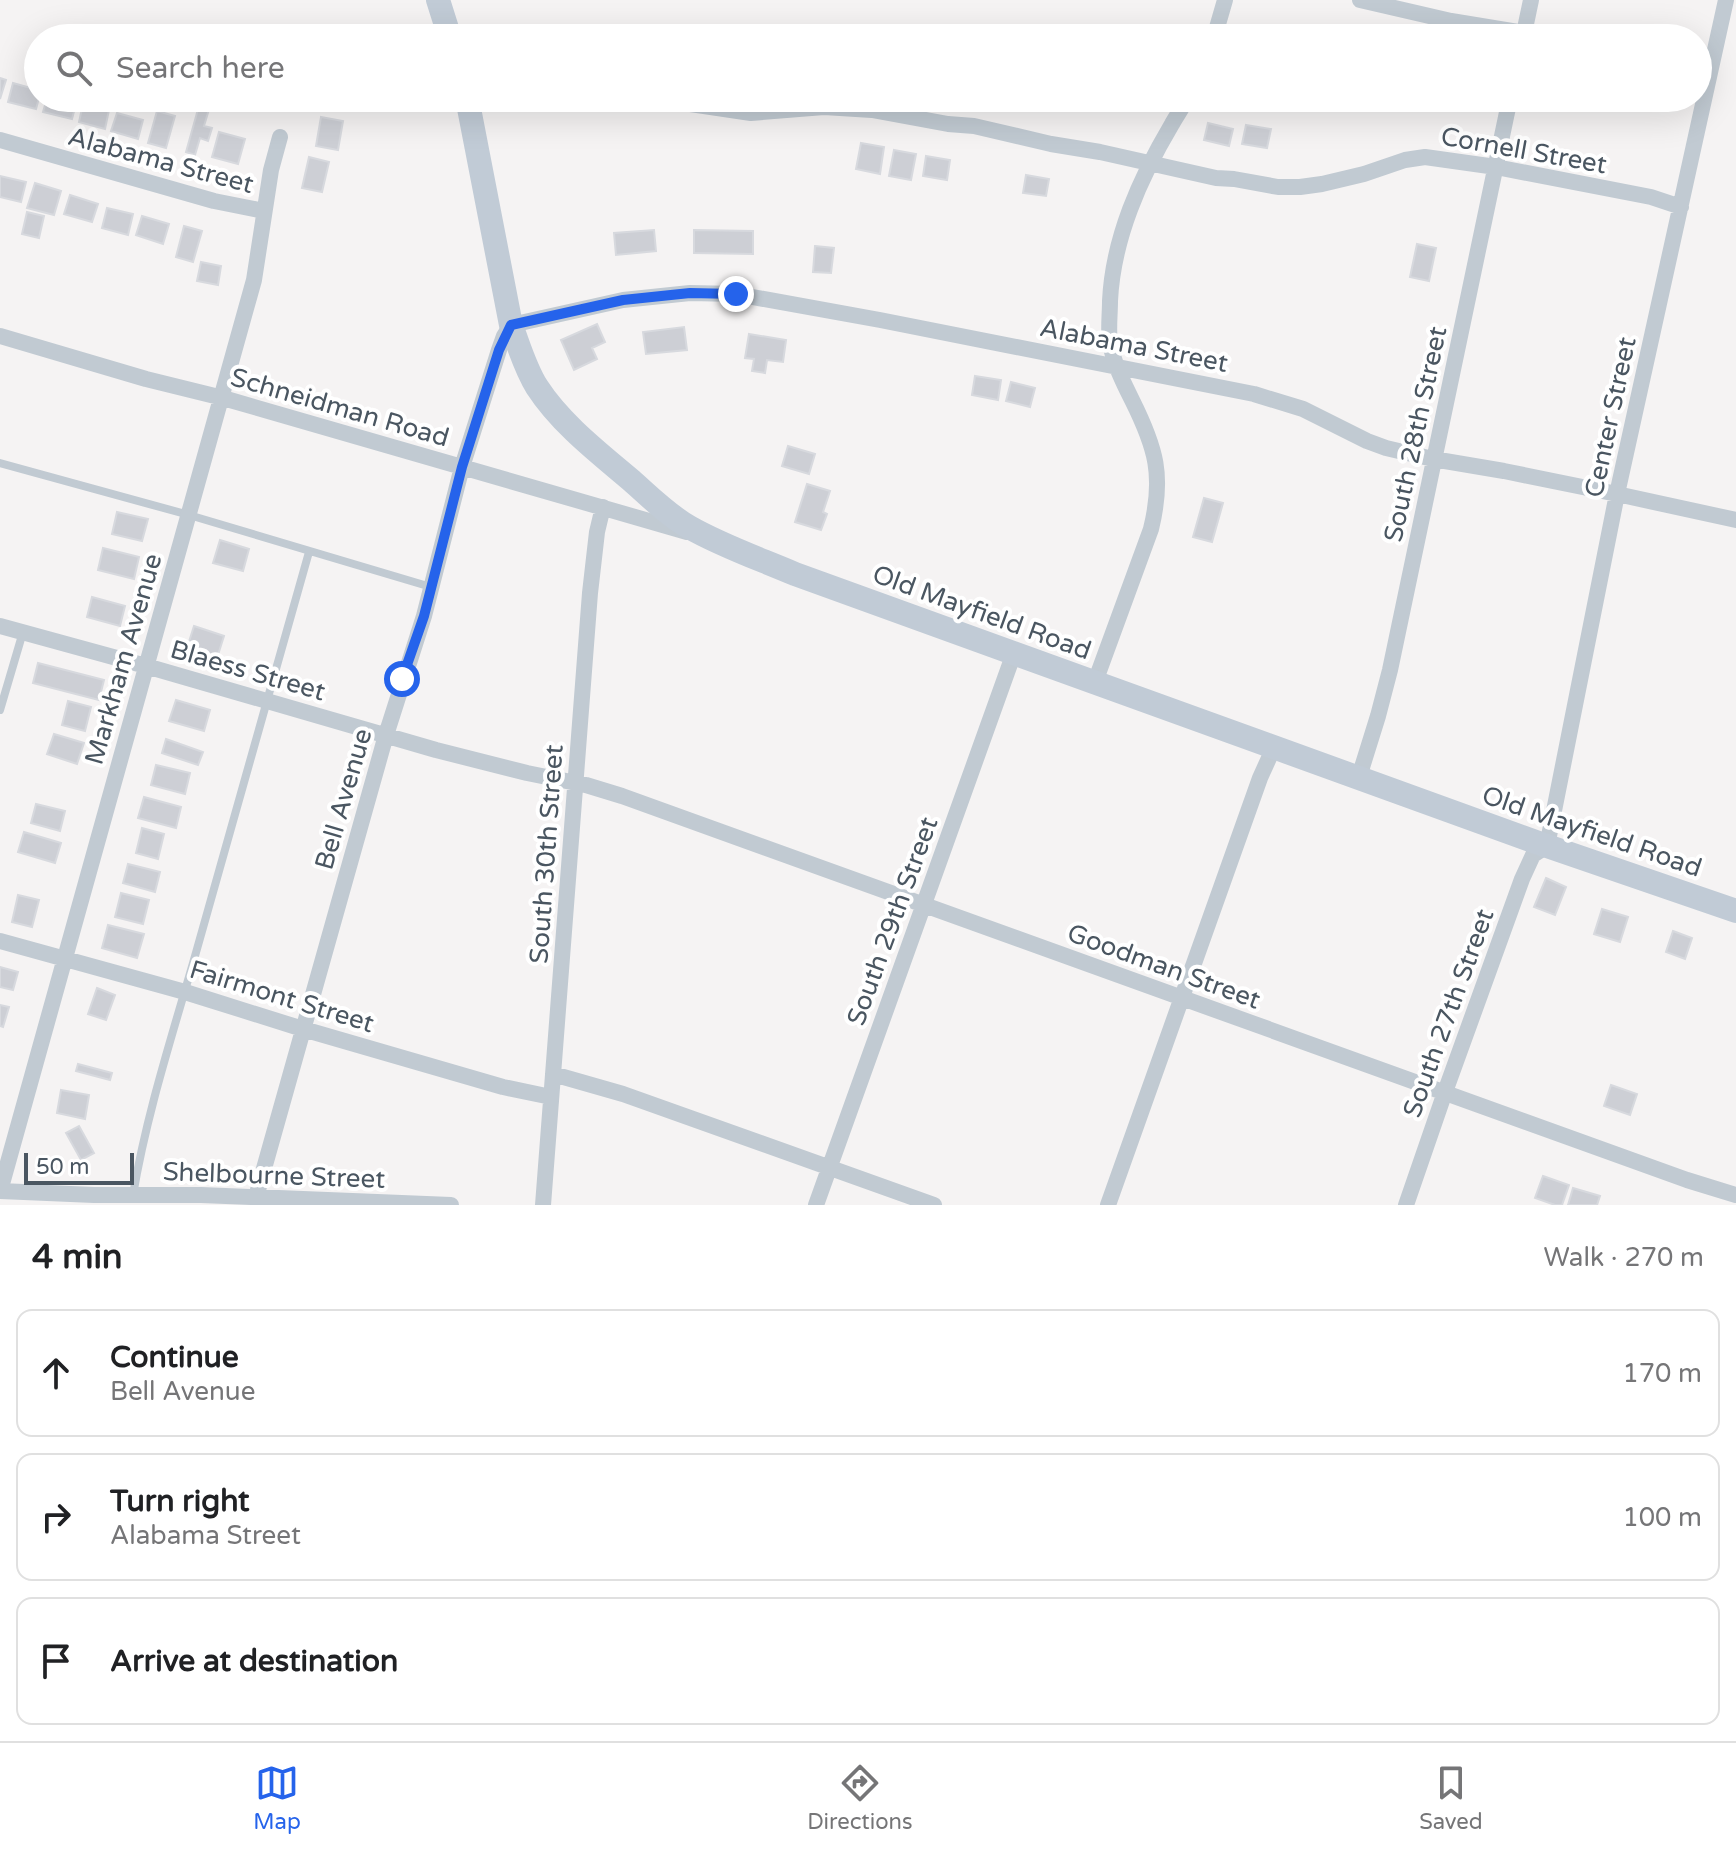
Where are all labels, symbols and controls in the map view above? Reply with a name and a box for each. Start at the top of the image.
search box [24,24,1712,112]
icon: search [52,46,96,90]
text: Search here [116,50,285,87]
street label: Alabama Street [65,121,257,200]
street label: Cornell Street [1438,121,1609,180]
route end [718,276,754,312]
street label: Alabama Street [1037,312,1231,379]
street label: South 28th Street [1377,323,1453,545]
street label: Center Street [1578,334,1643,500]
street label: Schneidman Road [227,361,453,453]
street label: Markham Avenue [79,550,168,768]
street label: Old Mayfield Road [868,559,1095,666]
street label: Blaess Street [167,634,329,707]
route start [384,661,420,697]
street label: Bell Avenue [309,725,378,873]
street label: South 30th Street [523,743,570,965]
street label: Old Mayfield Road [1478,779,1706,884]
street label: South 29th Street [840,813,945,1030]
street label: South 27th Street [1396,905,1501,1122]
street label: Goodman Street [1063,917,1265,1016]
street label: Fairmont Street [186,954,378,1039]
scale bar [24,1149,134,1185]
text: 50 m [36,1154,90,1180]
street label: Shelbourne Street [162,1156,386,1195]
text: 4 min [32,1237,123,1278]
text: Walk · 270 m [1544,1242,1704,1273]
text: Continue [110,1339,239,1376]
icon: ahead [34,1351,78,1395]
text: 170 m [1622,1358,1702,1389]
text: Bell Avenue [110,1376,255,1407]
text: Turn right [110,1483,250,1520]
icon: right [34,1495,78,1539]
text: 100 m [1622,1502,1702,1533]
text: Alabama Street [110,1520,301,1551]
icon: arrive [34,1639,78,1683]
text: Arrive at destination [110,1643,398,1680]
tab: Map [253,1761,301,1835]
tab: Directions [807,1761,913,1835]
tab: Saved [1419,1761,1483,1835]

